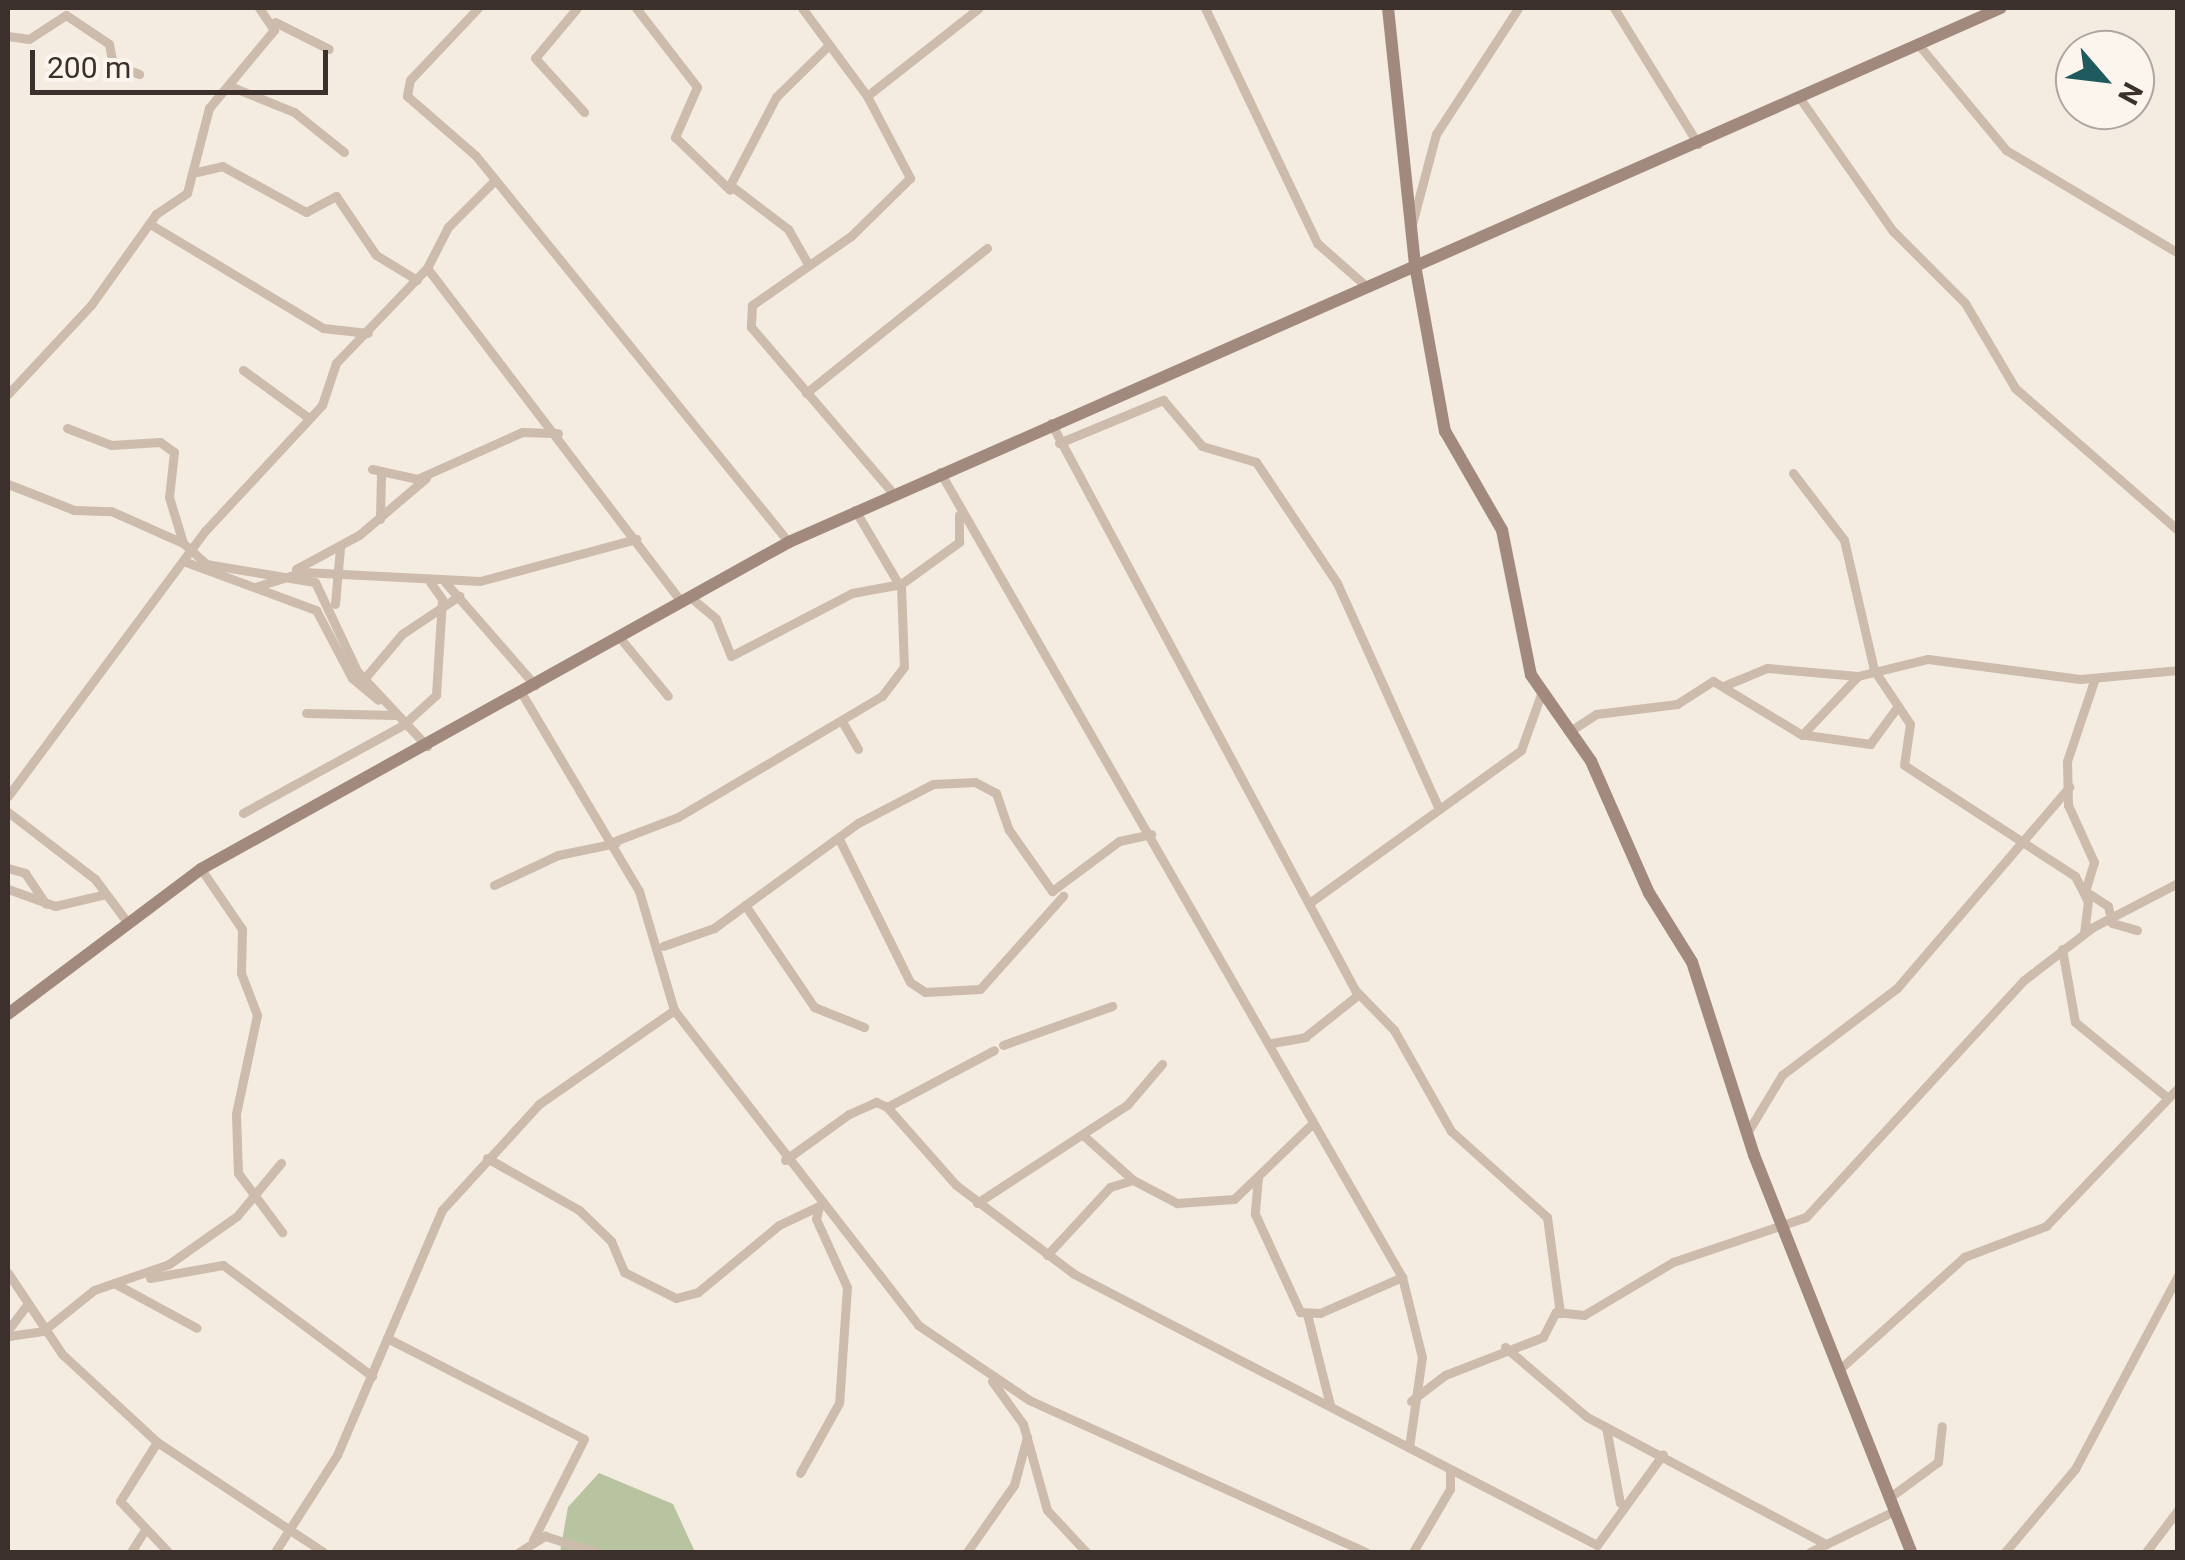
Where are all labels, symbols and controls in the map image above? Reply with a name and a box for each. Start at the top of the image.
scale bar [35,30,332,92]
north arrow [2055,30,2155,130]
text: 200 m [47,50,131,85]
text: N [2111,77,2149,110]

